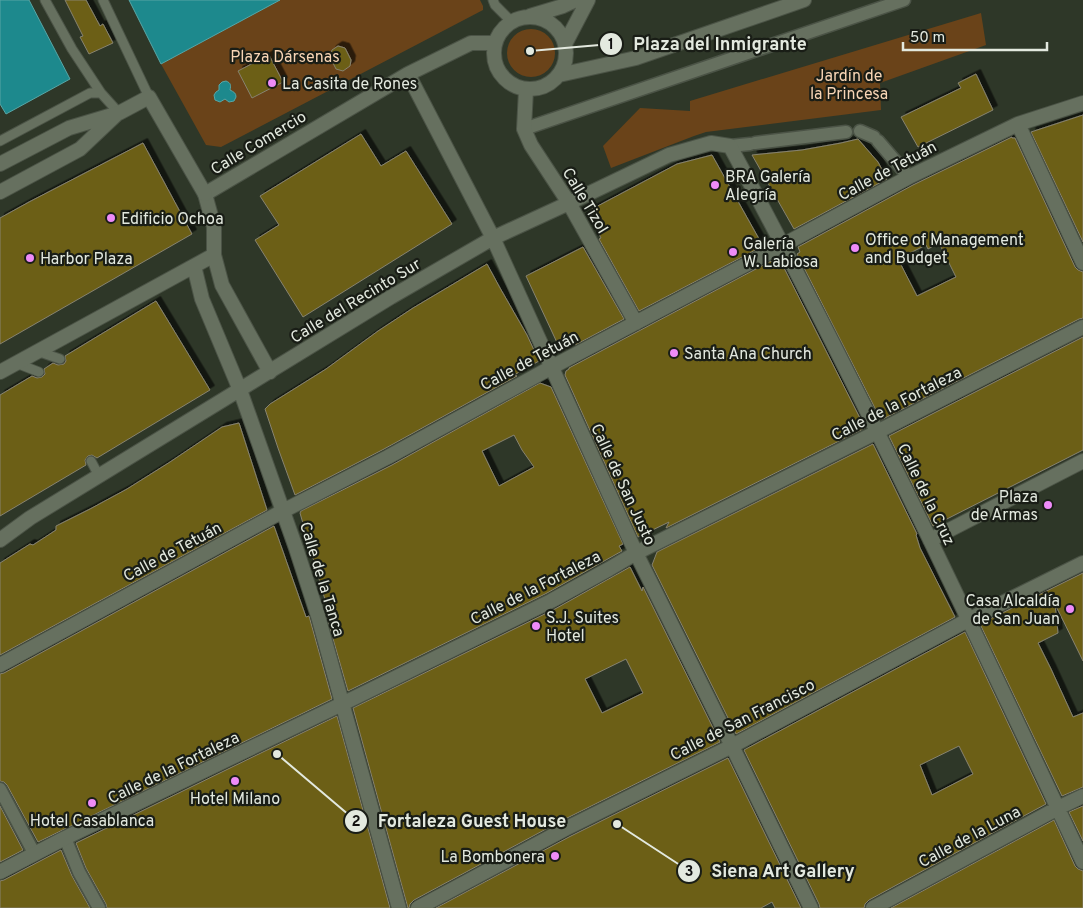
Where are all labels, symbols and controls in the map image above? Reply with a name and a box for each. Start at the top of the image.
scale bar [903,20,1047,52]
callout: Plaza del Inmigrante [599,28,817,61]
text: 50 m [910,29,945,48]
text: Plaza del Inmigrante [633,34,807,57]
text: 1 [608,36,614,55]
park label: Plaza Dársenas [230,48,340,68]
park label: Jardín de la Princesa [810,67,888,105]
place label: La Casita de Rones [282,75,417,95]
marker: La Casita de Rones [266,77,278,89]
street label: Calle Comercio [208,107,311,180]
street label: Calle de Tetuán [835,137,941,206]
street label: Calle Tizol [557,164,612,238]
place label: BRA Galería Alegría [725,168,811,206]
marker: BRA Galería Alegría [709,179,721,191]
place label: Edificio Ochoa [121,210,224,230]
marker: Edificio Ochoa [105,212,117,224]
place label: Office of Management and Budget [865,231,1024,269]
place label: Galería W. Labiosa [743,235,818,273]
marker: Office of Management and Budget [849,242,861,254]
marker: Galería W. Labiosa [727,246,739,258]
place label: Harbor Plaza [40,250,133,270]
marker: Harbor Plaza [24,252,36,264]
street label: Calle del Recinto Sur [287,255,425,349]
street label: Calle de Tetuán [477,327,583,396]
place label: Santa Ana Church [684,345,812,365]
marker: Santa Ana Church [668,347,680,359]
street label: Calle de la Fortaleza [828,363,965,446]
street label: Calle de San Justo [585,421,659,549]
street label: Calle de la Cruz [892,441,958,549]
place label: Plaza de Armas [971,488,1038,526]
marker: Plaza de Armas [1042,499,1054,511]
street label: Calle de Tetuán [120,518,226,587]
street label: Calle de la Tanca [294,520,348,639]
street label: Calle de la Fortaleza [467,547,604,630]
place label: Casa Alcaldía de San Juan [965,592,1060,630]
marker: Casa Alcaldía de San Juan [1064,603,1076,615]
place label: S.J. Suites Hotel [546,609,619,647]
marker: S.J. Suites Hotel [530,620,542,632]
street label: Calle de San Francisco [667,676,819,766]
street label: Calle de la Fortaleza [105,728,243,809]
marker: Hotel Milano [229,775,241,787]
place label: Hotel Milano [190,790,280,810]
marker: Hotel Casablanca [86,797,98,809]
street label: Calle de la Luna [915,802,1024,873]
callout: Fortaleza Guest House [343,805,576,838]
text: Fortaleza Guest House [378,811,566,834]
place label: Hotel Casablanca [30,812,154,832]
text: 2 [351,813,361,832]
place label: La Bombonera [440,848,545,868]
marker: La Bombonera [549,850,561,862]
callout: Siena Art Gallery [676,854,865,887]
text: Siena Art Gallery [711,861,855,884]
text: 3 [685,863,694,882]

